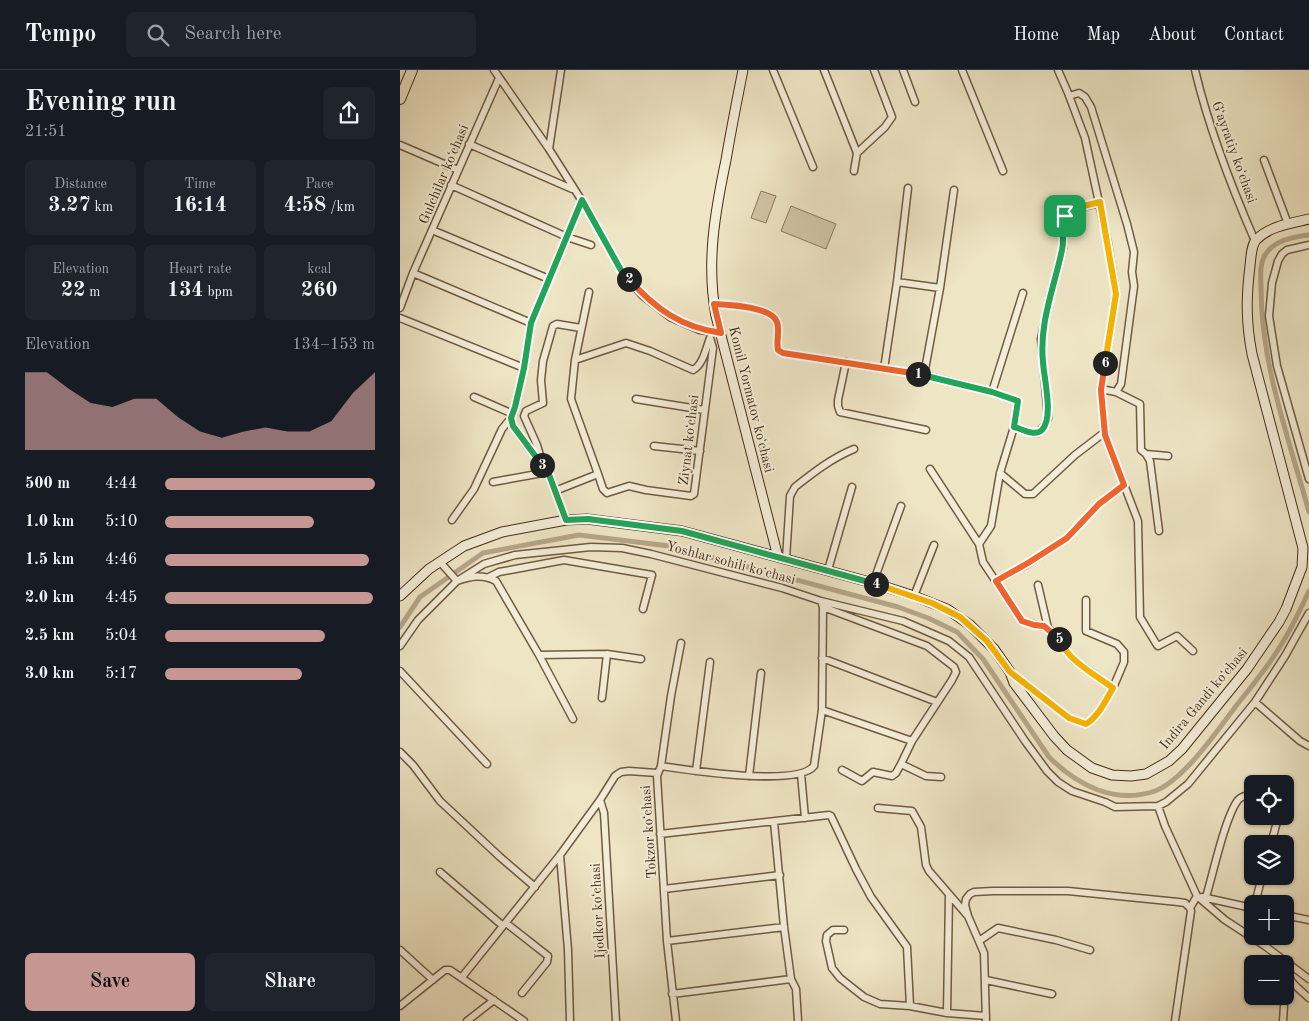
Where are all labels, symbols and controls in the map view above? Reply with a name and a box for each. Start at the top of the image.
search box [126,12,476,57]
icon: search [144,21,172,49]
text: Tempo [25,23,96,47]
text: Search here [184,25,282,44]
text: Home [1013,26,1059,44]
text: Map [1087,26,1120,44]
text: About [1148,26,1196,44]
text: Contact [1224,26,1284,44]
button: share [323,87,375,139]
text: Evening run [25,89,177,117]
street label: Gʻayratiy koʻchasi [1209,99,1260,205]
street label: Gulchilar koʻchasi [416,122,471,226]
text: 21:51 [25,124,67,140]
text: Distance [54,177,107,191]
text: Time [184,177,216,191]
text: Pace [305,177,334,191]
text: 3.27 [48,195,91,216]
text: 16:14 [173,195,227,216]
text: 4:58 [284,195,326,216]
pin [1044,195,1086,237]
text: km [91,200,113,214]
text: /km [326,200,355,214]
icon: arrive [1051,202,1079,230]
text: Elevation [52,262,109,276]
text: Heart rate [169,262,231,276]
text: kcal [307,262,331,276]
pin: 2 [616,266,642,292]
text: 2 [625,272,634,286]
text: 22 [61,280,85,301]
text: 134 [167,280,204,301]
text: 260 [301,280,338,301]
text: m [85,285,100,299]
text: bpm [204,285,233,299]
street label: Komil Yormatov koʻchasi [726,324,777,474]
text: Elevation [25,337,90,353]
text: 134–153 m [292,337,375,353]
pin: 6 [1092,350,1118,376]
text: 6 [1101,356,1110,370]
pin: 1 [906,362,930,386]
text: 1 [914,367,923,381]
street label: Ziynat koʻchasi [675,394,702,486]
pin: 3 [530,452,554,478]
text: 3 [538,458,547,472]
text: 500 m [25,476,70,492]
text: 4:44 [105,476,137,492]
text: 1.0 km [25,514,74,530]
text: 5:10 [105,514,137,530]
street label: Yoshlar sohili koʻchasi [664,538,798,587]
text: 1.5 km [25,552,74,568]
text: 4:46 [105,552,137,568]
pin: 4 [864,572,888,596]
text: 4 [872,577,881,591]
text: 2.0 km [25,590,74,606]
text: 4:45 [105,590,137,606]
pin: 5 [1046,626,1072,652]
text: 2.5 km [25,628,74,644]
text: 5:04 [105,628,137,644]
text: 5 [1055,632,1064,646]
street label: Indira Gandi koʻchasi [1157,644,1250,752]
text: 3.0 km [25,666,74,682]
text: 5:17 [105,666,137,682]
map controls [1244,775,1294,1005]
button: locate [1244,775,1294,825]
street label: Tokzor koʻchasi [638,785,659,879]
button: layers [1244,835,1294,885]
street label: Ijodkor koʻchasi [587,863,607,959]
button: + [1244,895,1294,945]
button: Save [25,953,195,1011]
button: Share [205,953,375,1011]
button: − [1244,955,1294,1005]

